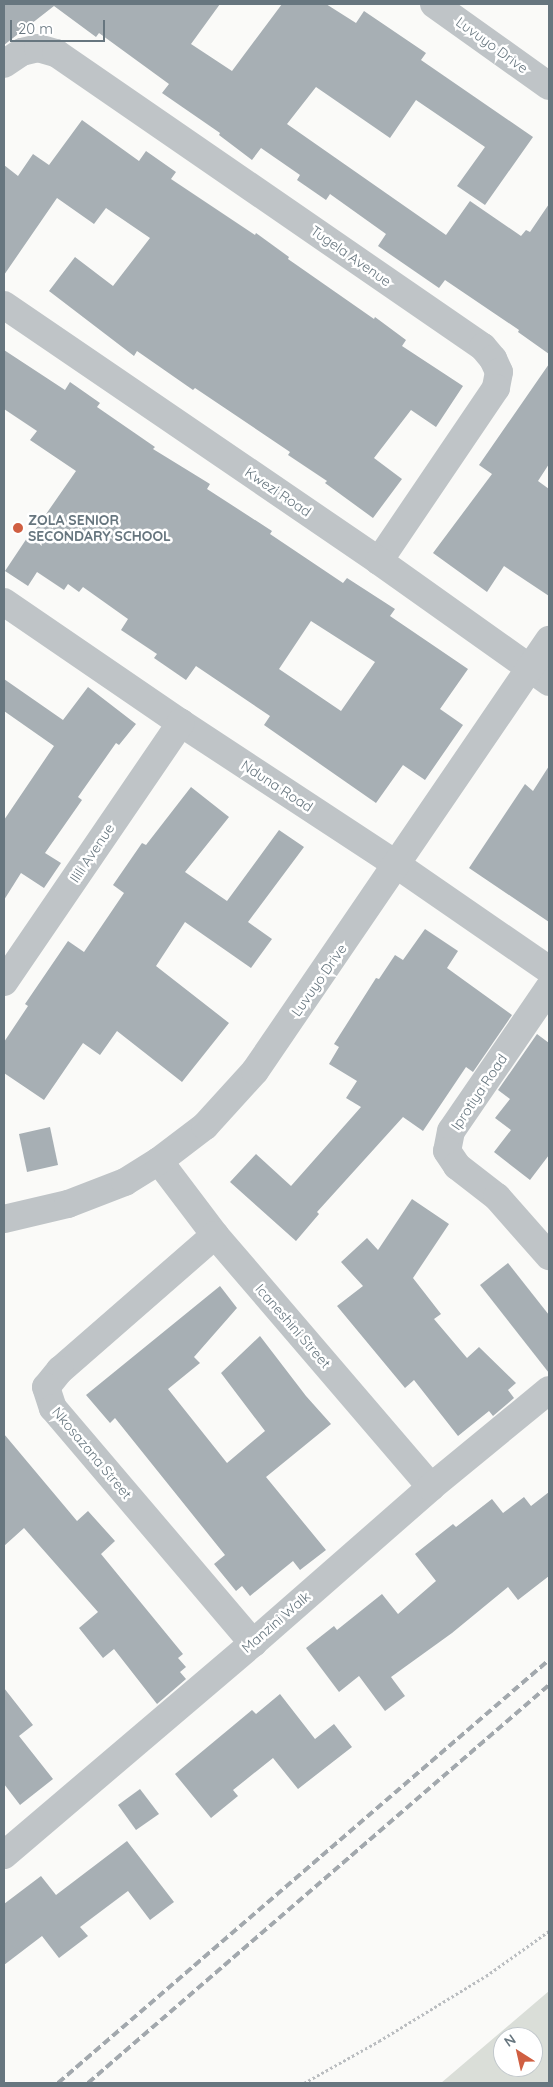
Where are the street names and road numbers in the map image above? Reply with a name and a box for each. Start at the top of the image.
street label: Luvuyo Drive [453,13,531,77]
street label: Tugela Avenue [308,222,394,290]
street label: Kwezi Road [242,464,314,520]
street label: Nduna Road [238,757,316,815]
street label: Ilili Avenue [66,820,118,886]
street label: Luvuyo Drive [288,941,350,1019]
street label: Iprotiya Road [447,1051,511,1133]
street label: Icaneshini Street [252,1281,334,1371]
street label: Nkosazana Street [49,1404,135,1502]
street label: Manzini Walk [238,1588,314,1656]

